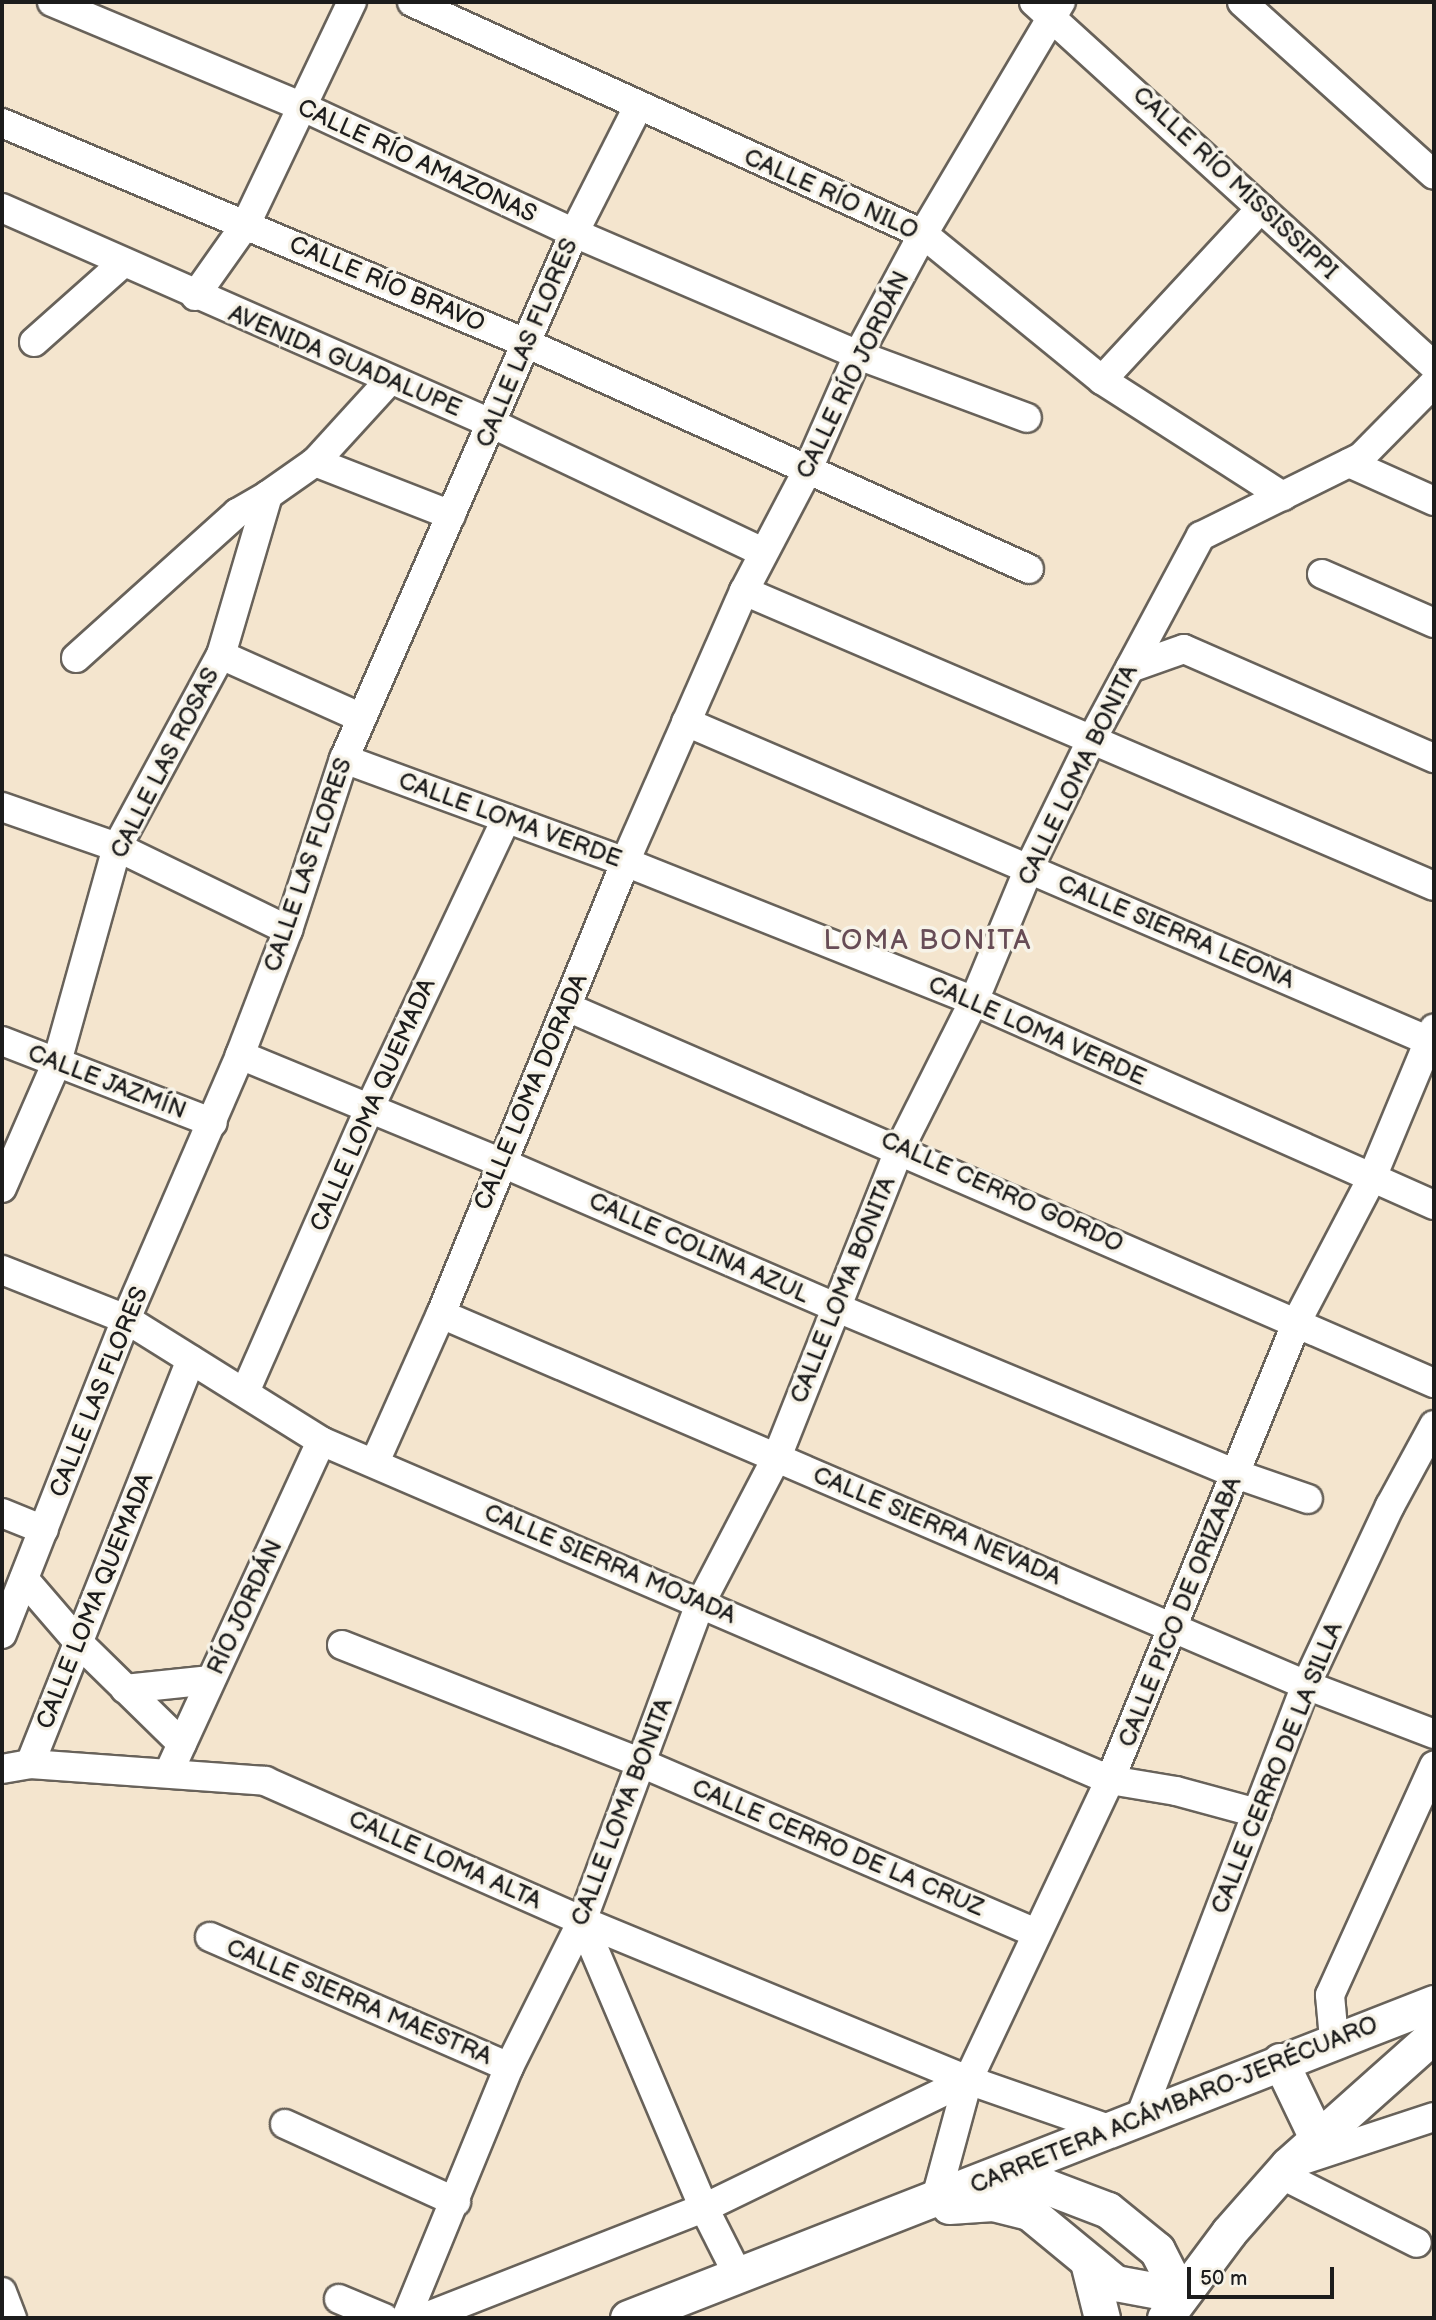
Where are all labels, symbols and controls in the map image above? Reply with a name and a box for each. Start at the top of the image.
street label: CALLE RÍO MISSISSIPPI [1127,81,1343,285]
street label: CALLE RÍO AMAZONAS [293,93,541,229]
street label: CALLE RÍO NILO [739,143,923,245]
street label: CALLE RÍO BRAVO [285,230,489,338]
street label: CALLE LAS FLORES [470,234,584,452]
street label: CALLE RÍO JORDÁN [790,266,916,484]
street label: AVENIDA GUADALUPE [224,299,466,423]
street label: CALLE LOMA BONITA [1012,660,1144,890]
street label: CALLE LAS ROSAS [104,663,226,863]
street label: CALLE LAS FLORES [258,754,358,976]
street label: CALLE LOMA VERDE [394,766,626,874]
street label: CALLE SIERRA LEONA [1053,869,1299,995]
district label: LOMA BONITA [825,924,1031,958]
street label: CALLE LOMA DORADA [468,970,594,1214]
street label: CALLE LOMA VERDE [923,970,1151,1092]
street label: CALLE LOMA QUEMADA [304,974,442,1236]
street label: CALLE JAZMÍN [23,1038,191,1126]
street label: CALLE CERRO GORDO [876,1126,1128,1258]
street label: CALLE LOMA BONITA [784,1173,902,1407]
street label: CALLE COLINA AZUL [584,1186,814,1310]
street label: CALLE LAS FLORES [44,1283,154,1501]
street label: CALLE SIERRA NEVADA [808,1460,1066,1592]
street label: CALLE LOMA QUEMADA [30,1469,160,1733]
street label: CALLE PICO DE ORIZABA [1113,1473,1247,1751]
street label: CALLE SIERRA MOJADA [480,1498,740,1630]
street label: RÍO JORDÁN [201,1534,289,1680]
street label: CALLE CERRO DE LA SILLA [1205,1618,1349,1918]
street label: CALLE LOMA BONITA [565,1694,679,1930]
street label: CALLE CERRO DE LA CRUZ [688,1773,988,1923]
street label: CALLE LOMA ALTA [344,1805,546,1915]
street label: CALLE SIERRA MAESTRA [222,1933,496,2071]
street label: CARRETERA ACÁMBARO-JERÉCUARO [966,2010,1382,2200]
scale bar [1191,2254,1338,2298]
text: 50 m [1200,2266,1247,2291]

